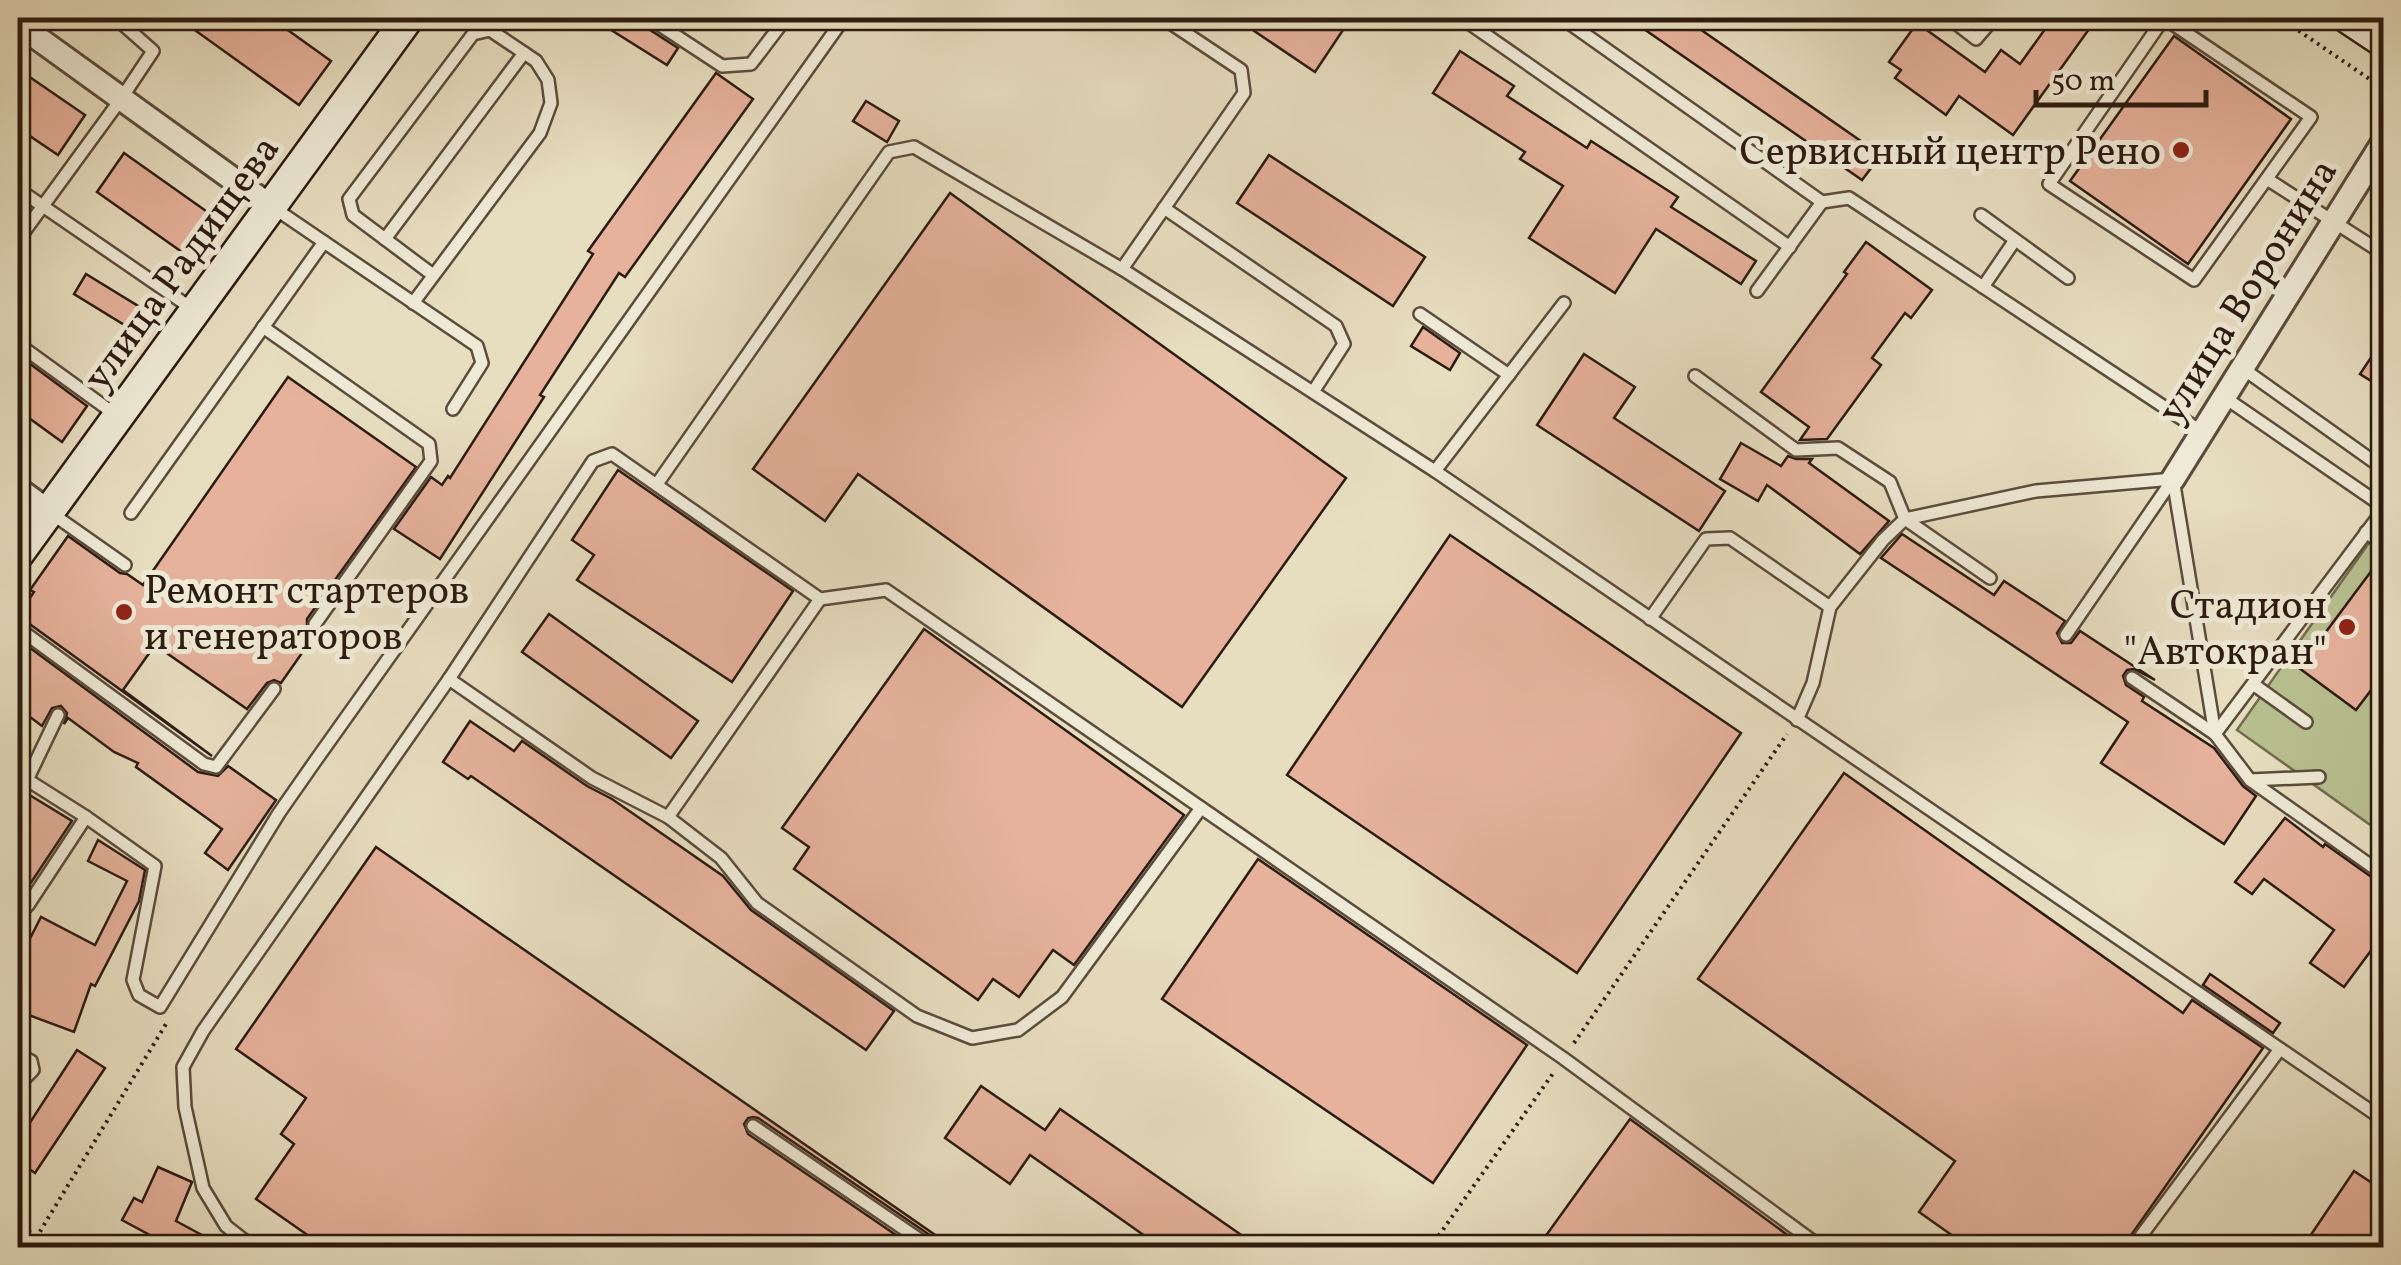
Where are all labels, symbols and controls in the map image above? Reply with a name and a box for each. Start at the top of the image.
scale bar [2036,45,2206,107]
text: 50 m [2051,61,2115,103]
street label: улица Радищева [71,125,295,404]
place label: Сервисный центр Рено [1740,126,2161,182]
marker: Сервисный центр Рено [2170,139,2192,161]
street label: улица Воронина [2145,149,2353,435]
place label: Ремонт стартеров и генераторов [144,565,469,667]
place label: Стадион "Автокран" [2123,580,2327,682]
marker: Ремонт стартеров и генераторов [113,601,135,623]
marker: Стадион "Автокран" [2336,616,2358,638]

